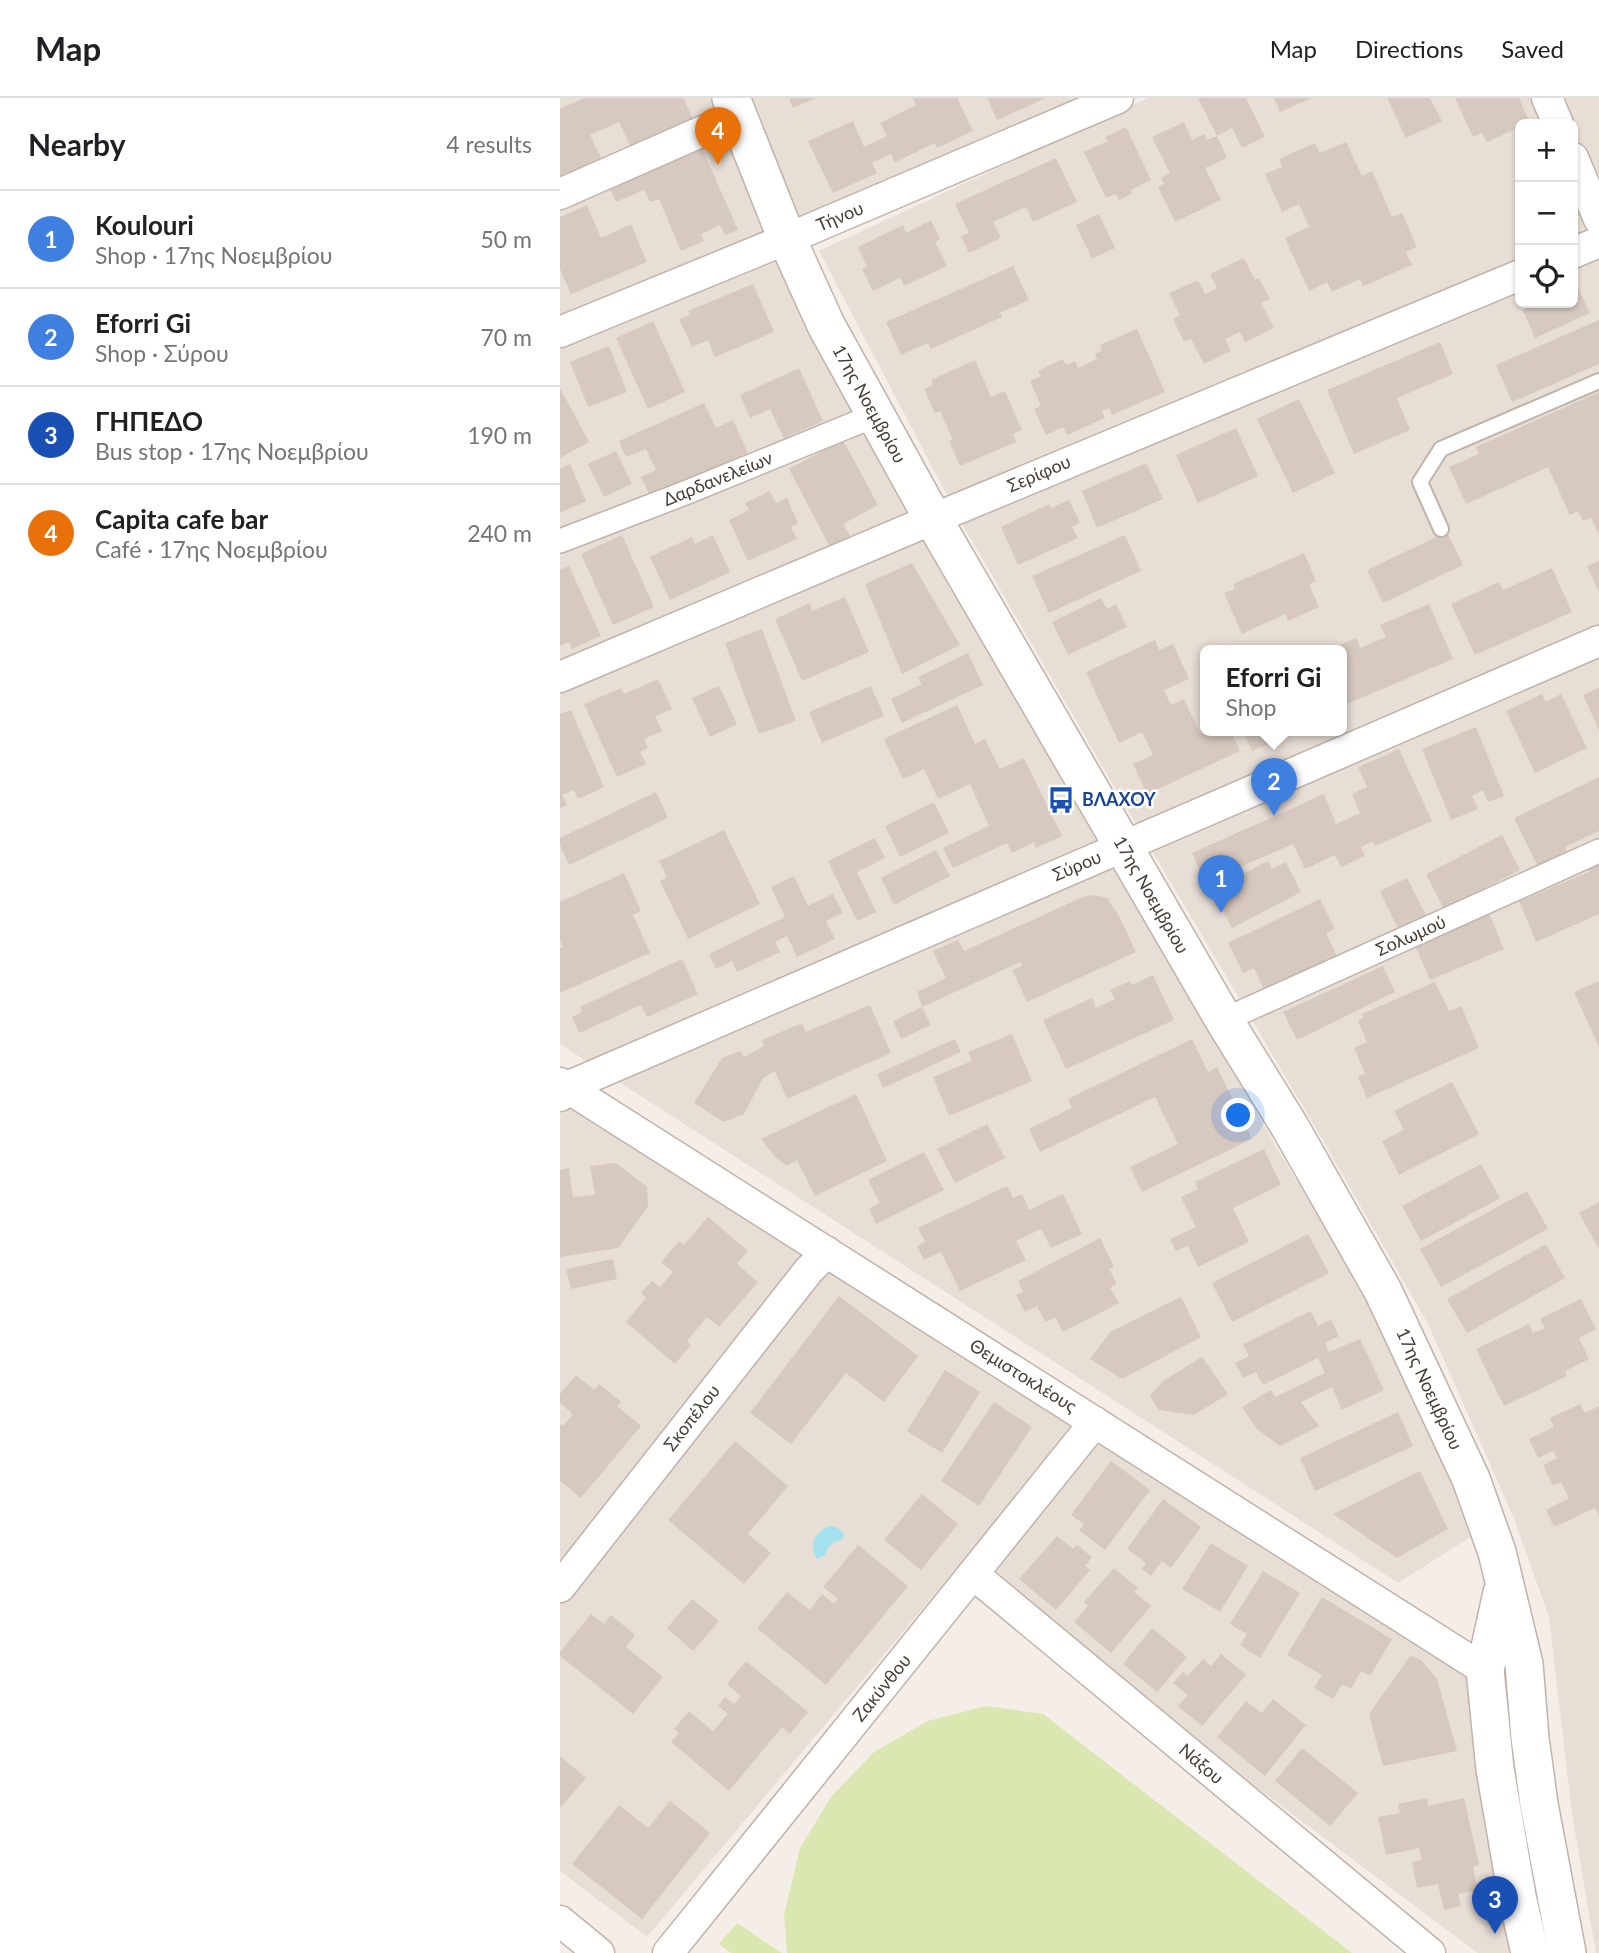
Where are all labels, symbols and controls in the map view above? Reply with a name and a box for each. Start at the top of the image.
text: Map [35,28,101,68]
text: Map [1270,34,1317,63]
text: Directions [1355,34,1463,63]
text: Saved [1501,34,1564,63]
pin: 4 [695,107,741,165]
map controls [1515,119,1578,308]
button: + [1515,119,1578,182]
text: Nearby [28,126,126,162]
text: 4 results [446,130,532,158]
button: − [1515,182,1578,245]
street label: Τήνου [813,196,866,236]
text: Koulouri [95,209,194,241]
text: 1 [44,225,58,253]
text: 50 m [481,225,532,253]
text: Shop · 17ης Νοεμβρίου [95,241,332,269]
button: locate [1515,245,1578,308]
text: Eforri Gi [95,307,191,339]
text: 2 [44,323,58,351]
text: 70 m [481,323,532,351]
text: Shop · Σύρου [95,339,229,367]
street label: 17ης Νοεμβρίου [828,340,911,467]
text: ΓΗΠΕΔΟ [95,405,203,437]
text: 3 [44,421,58,449]
text: 190 m [467,421,532,449]
text: Bus stop · 17ης Νοεμβρίου [95,437,369,465]
street label: Δαρδανελείων [660,446,775,510]
street label: Σερίφου [1003,450,1074,496]
text: Capita cafe bar [95,503,268,535]
text: 4 [44,519,58,547]
text: 240 m [467,519,532,547]
text: Café · 17ης Νοεμβρίου [95,535,328,563]
popup [1200,645,1347,736]
text: Eforri Gi [1225,661,1322,693]
text: Shop [1225,693,1277,721]
pin: 2 [1251,758,1297,816]
bus stop icon: ΒΛΑΧΟΥ [1046,785,1076,815]
place label: ΒΛΑΧΟΥ [1082,788,1156,810]
street label: 17ης Νοεμβρίου [1109,832,1194,957]
street label: Σύρου [1049,845,1104,885]
pin: 1 [1198,855,1244,913]
street label: Σολωμού [1372,910,1449,960]
your location [1221,1098,1255,1132]
street label: 17ης Νοεμβρίου [1392,1324,1468,1453]
street label: Θεμιστοκλέους [966,1333,1082,1417]
street label: Σκοπέλου [658,1380,724,1455]
street label: Ζακύνθου [847,1649,915,1726]
street label: Νάξου [1175,1738,1228,1788]
pin: 3 [1472,1876,1518,1934]

